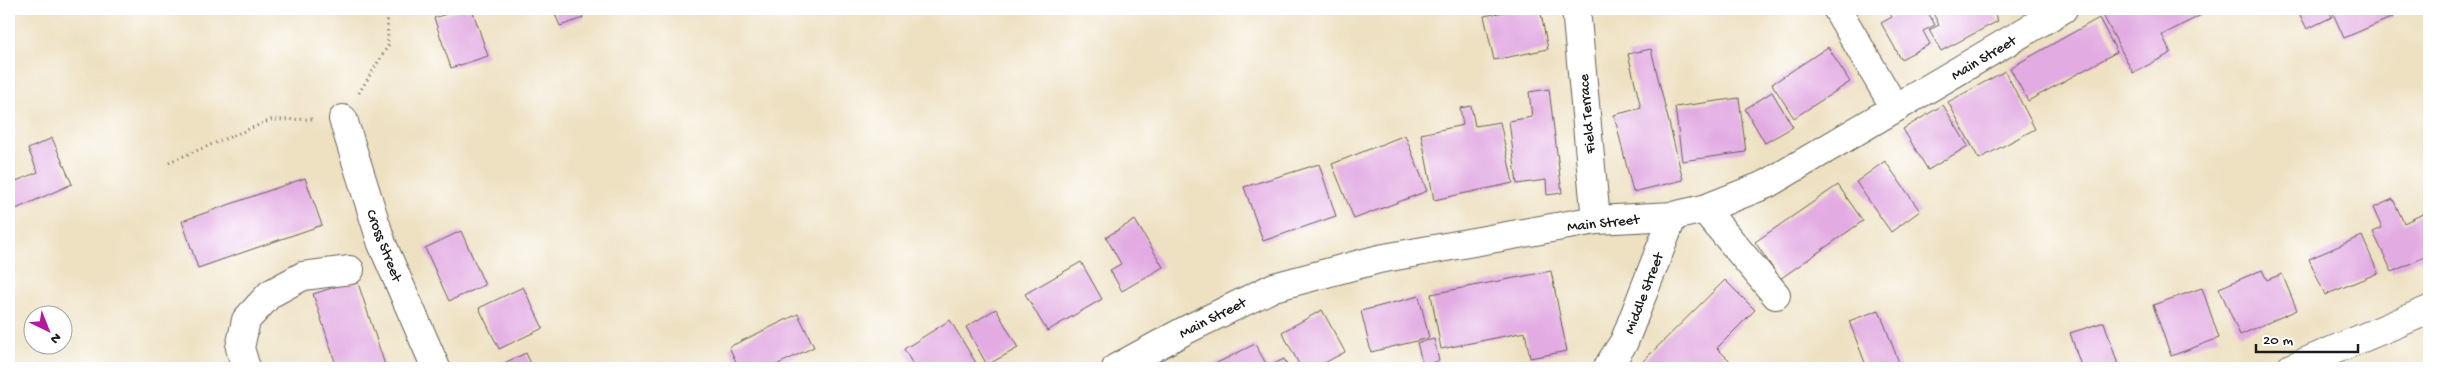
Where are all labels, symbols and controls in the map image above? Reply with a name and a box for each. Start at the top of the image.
street label: Main Street [1948,31,2021,85]
street label: Field Terrace [1576,73,1601,155]
street label: Cross Street [361,207,406,286]
street label: Main Street [1566,211,1642,237]
street label: Middle Street [1621,249,1669,337]
street label: Main Street [1176,293,1251,343]
north arrow [22,304,72,354]
scale bar [2256,322,2358,354]
text: N [46,328,64,347]
text: 20 m [2263,332,2293,350]

